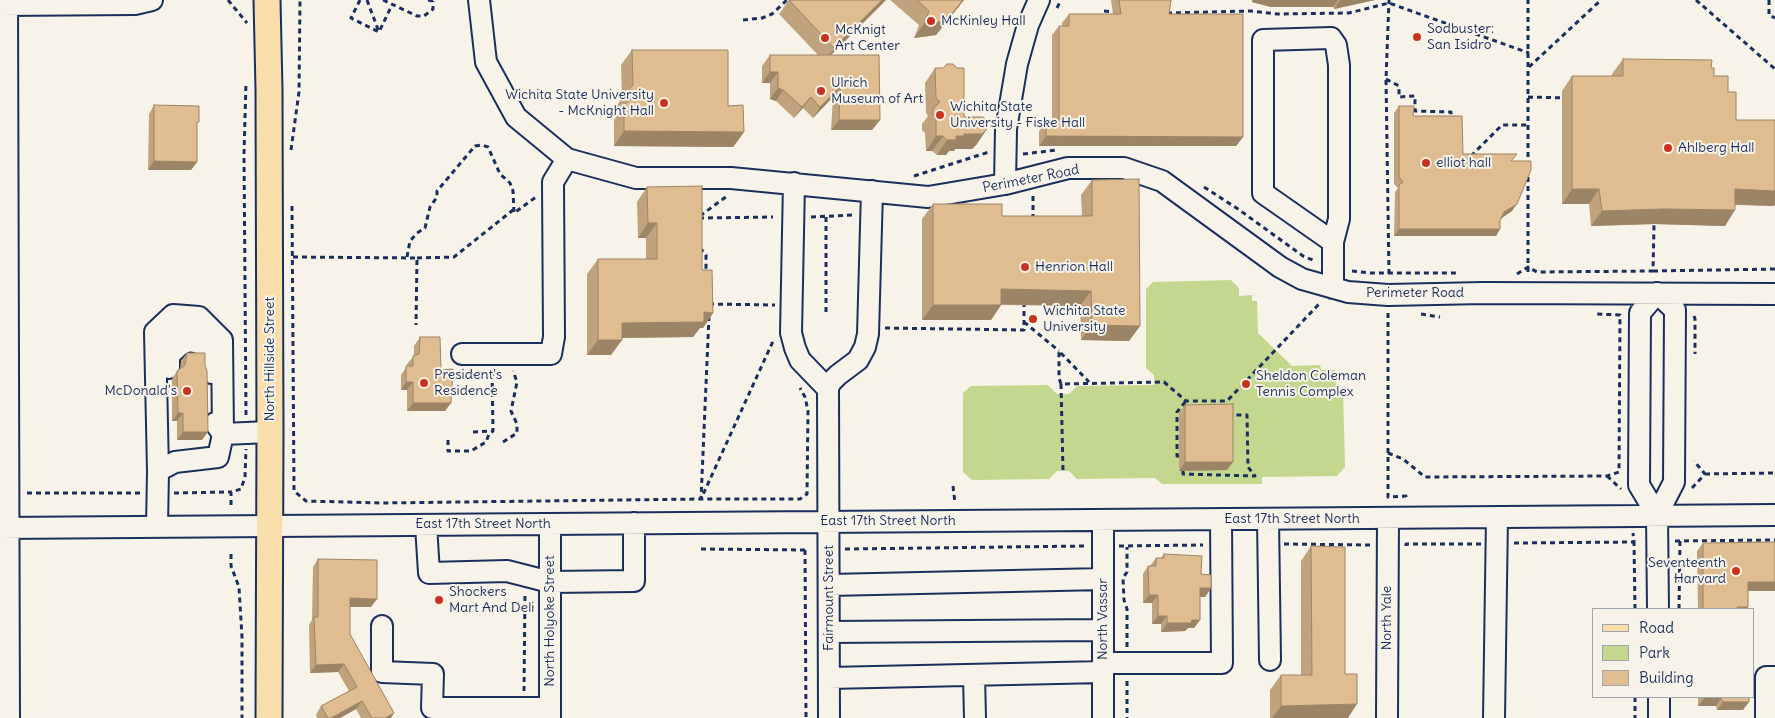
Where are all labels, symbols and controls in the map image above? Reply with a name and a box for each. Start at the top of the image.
place label: McKinley Hall [941,13,1026,29]
marker: McKinley Hall [925,15,937,27]
place label: Sodbuster: San Isidro [1427,21,1494,54]
place label: McKnigt Art Center [835,22,900,54]
marker: Sodbuster: San Isidro [1411,31,1423,43]
marker: McKnigt Art Center [819,32,831,44]
place label: Ulrich Museum of Art [831,75,923,108]
marker: Ulrich Museum of Art [815,85,827,97]
place label: Wichita State University - McKnight Hall [505,87,654,120]
marker: Wichita State University - McKnight Hall [658,97,670,109]
place label: Wichita State University - Fiske Hall [950,99,1085,132]
marker: Wichita State University - Fiske Hall [934,109,946,121]
place label: Ahlberg Hall [1678,140,1754,156]
marker: Ahlberg Hall [1662,142,1674,154]
place label: elliot hall [1436,155,1491,171]
marker: elliot hall [1420,157,1432,169]
street label: Perimeter Road [981,161,1081,197]
place label: Henrion Hall [1035,259,1113,275]
marker: Henrion Hall [1019,261,1031,273]
street label: Perimeter Road [1366,285,1464,301]
street label: North Hillside Street [262,297,278,421]
place label: Wichita State University [1043,303,1126,336]
marker: Wichita State University [1027,313,1039,325]
place label: President's Residence [434,367,502,400]
place label: Sheldon Coleman Tennis Complex [1256,368,1366,401]
marker: President's Residence [418,377,430,389]
marker: Sheldon Coleman Tennis Complex [1240,378,1252,390]
place label: McDonald's [104,383,177,399]
marker: McDonald's [181,385,193,397]
street label: East 17th Street North [1224,511,1360,527]
street label: East 17th Street North [820,513,956,529]
street label: East 17th Street North [415,516,551,532]
street label: Fairmount Street [821,545,837,651]
street label: North Holyoke Street [542,555,558,687]
place label: Seventeenth Harvard [1648,555,1726,588]
marker: Seventeenth Harvard [1730,565,1742,577]
street label: North Vassar [1095,578,1111,660]
place label: Shockers Mart And Deli [449,584,534,616]
street label: North Yale [1379,586,1395,650]
marker: Shockers Mart And Deli [433,594,445,606]
legend [1592,608,1755,698]
text: Road [1639,618,1674,637]
text: Park [1639,643,1670,662]
text: Building [1639,668,1694,687]

